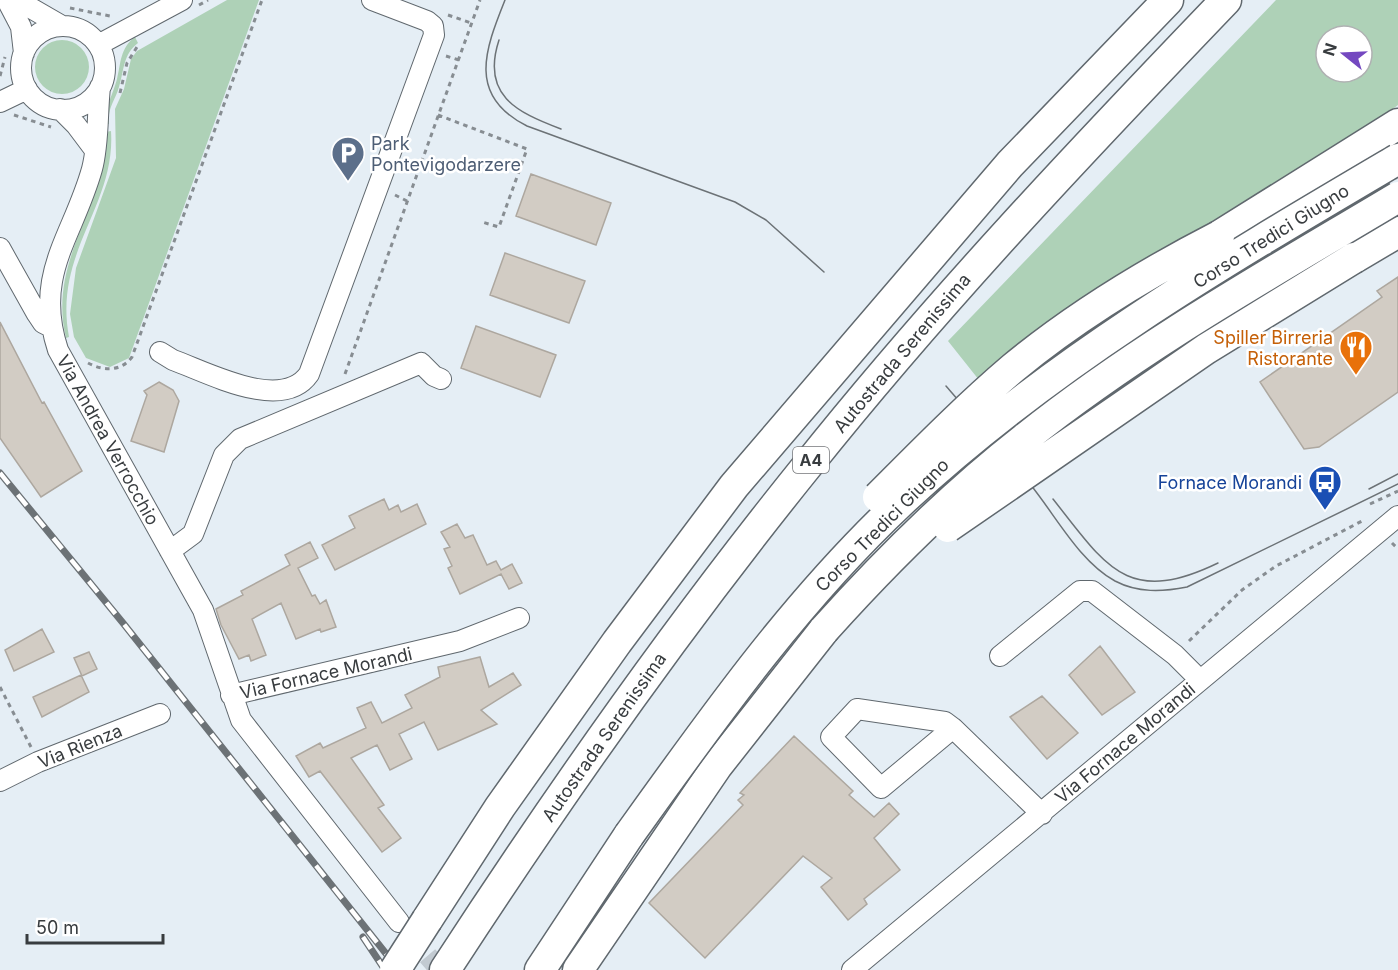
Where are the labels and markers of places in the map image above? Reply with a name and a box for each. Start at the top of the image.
place label: Park Pontevigodarzere [371,133,521,175]
parking icon: Park Pontevigodarzere [330,135,366,182]
place label: Spiller Birreria Ristorante [1213,327,1333,369]
restaurant icon: Spiller Birreria Ristorante [1338,329,1374,376]
bus stop icon: Fornace Morandi [1307,464,1343,511]
place label: Fornace Morandi [1158,472,1302,493]

